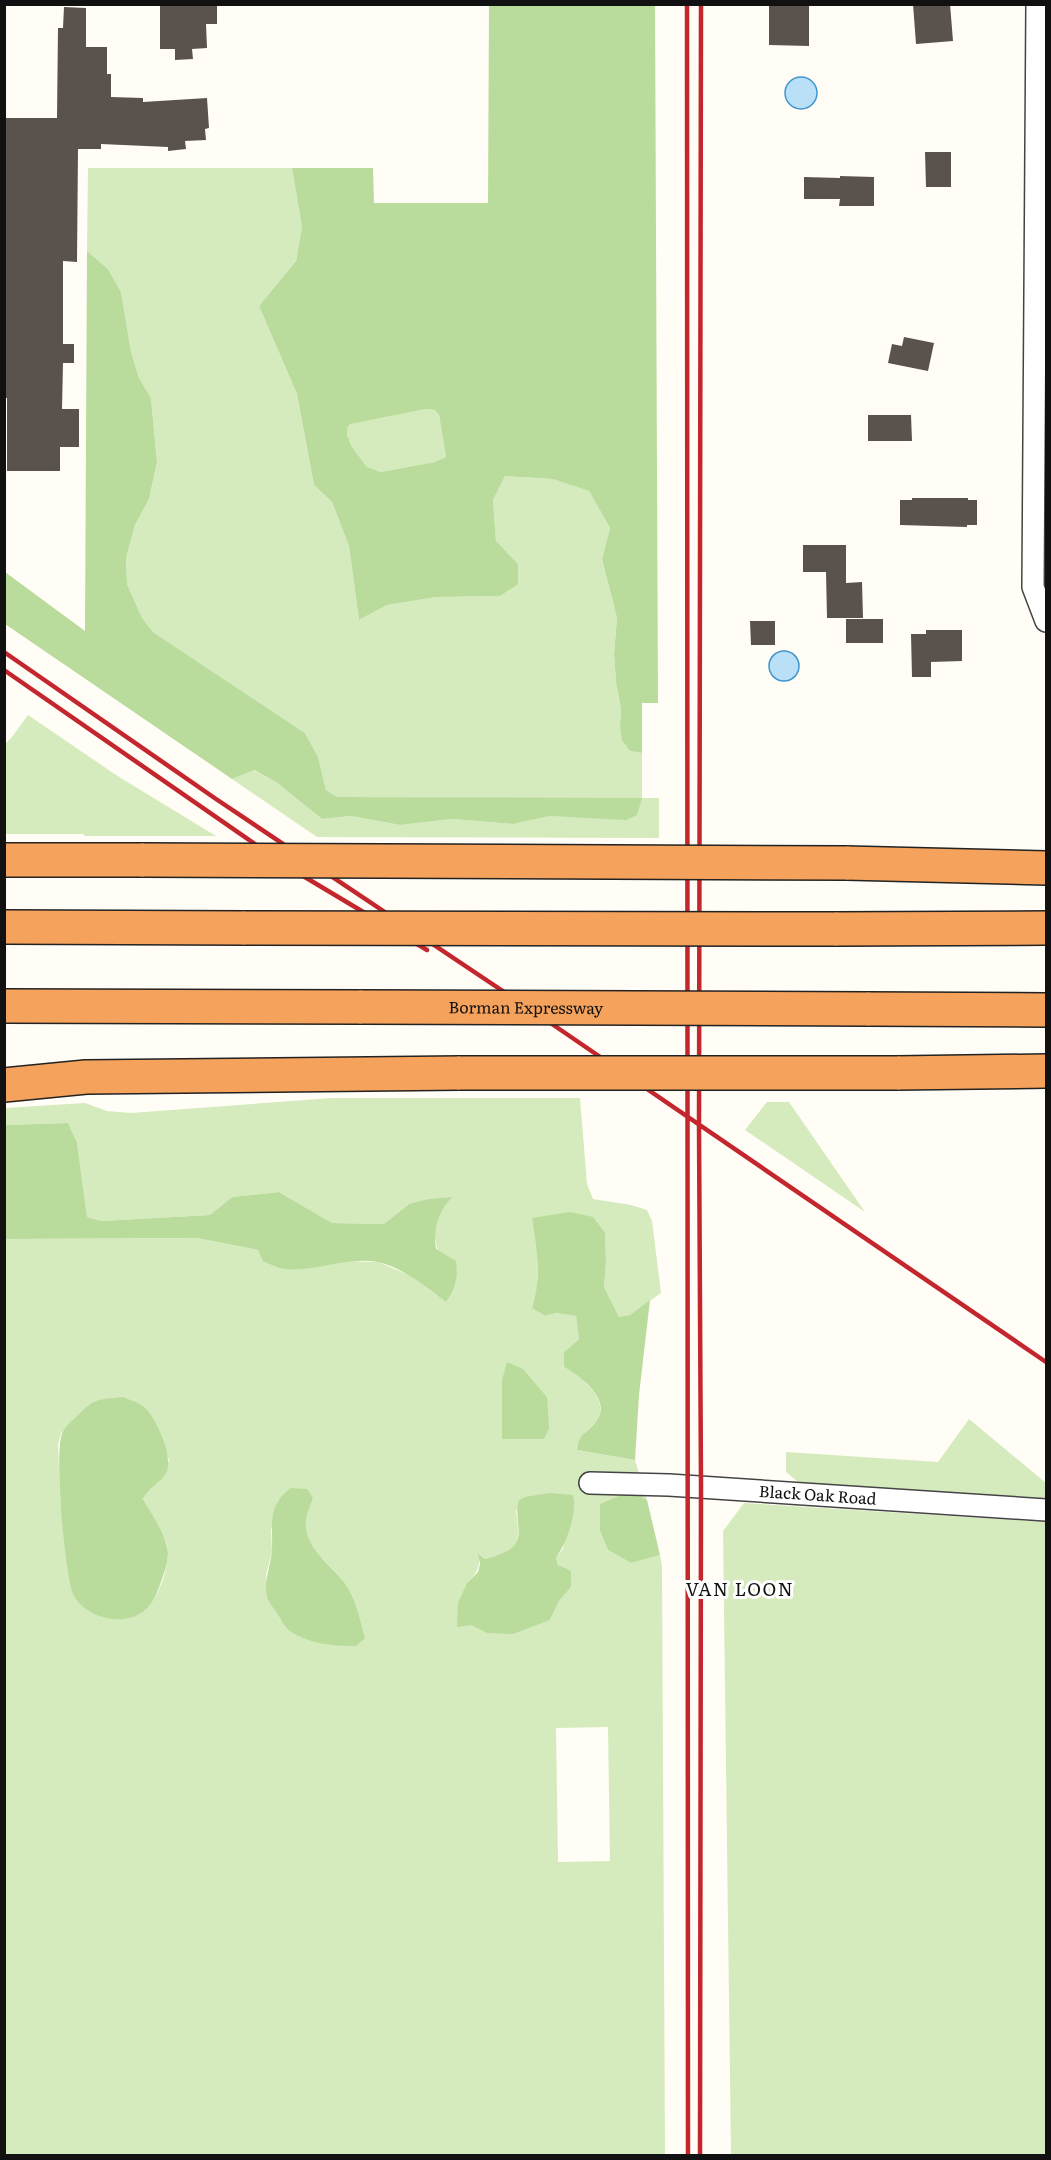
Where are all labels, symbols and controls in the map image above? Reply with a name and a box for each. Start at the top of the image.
street label: Borman Expressway [449,994,604,1019]
street label: Black Oak Road [758,1478,878,1510]
district label: VAN LOON [686,1575,794,1602]

